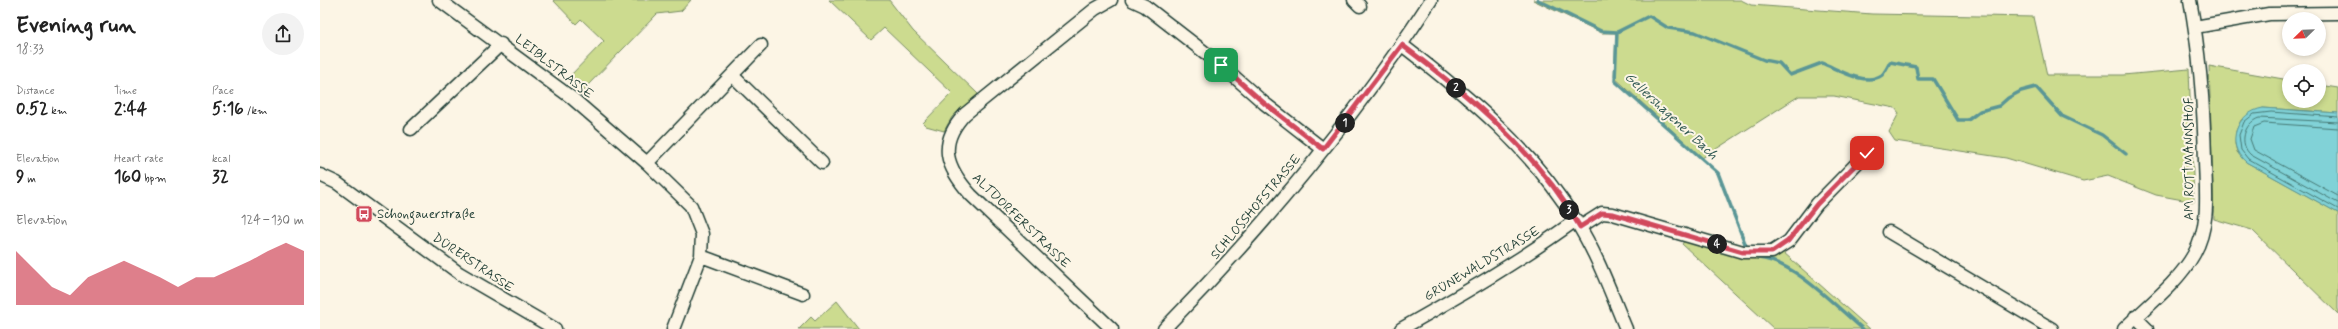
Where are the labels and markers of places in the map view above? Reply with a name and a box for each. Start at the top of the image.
pin [1204,48,1238,82]
pin: 2 [1446,78,1466,98]
pin: 1 [1335,113,1355,133]
pin [1850,136,1884,170]
pin: 3 [1559,200,1579,220]
bus stop icon: Schongauerstraße [354,204,374,224]
place label: Schongauerstraße [377,206,475,225]
pin: 4 [1707,234,1727,254]

